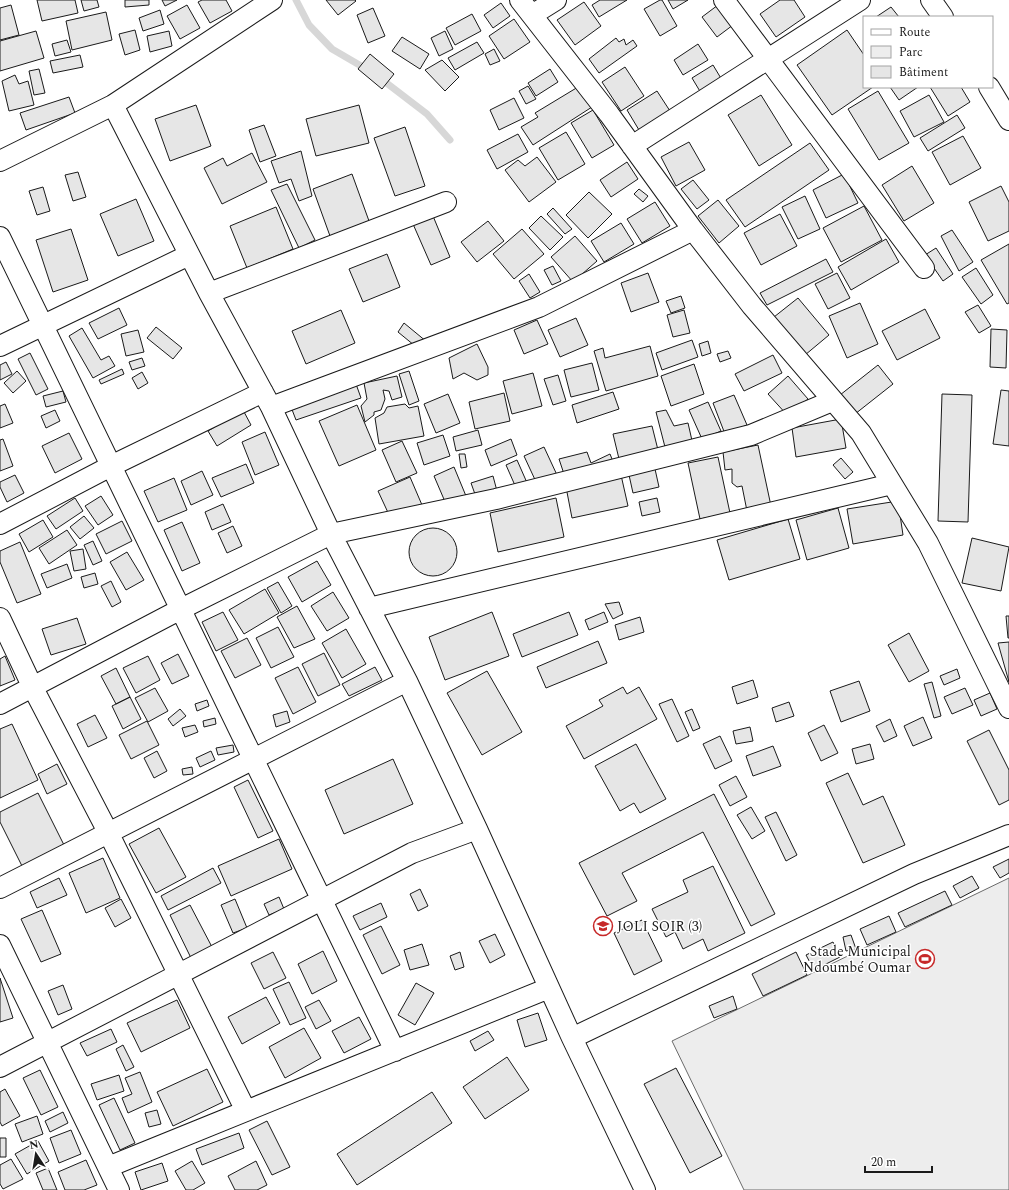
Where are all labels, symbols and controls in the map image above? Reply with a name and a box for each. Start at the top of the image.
legend [863,16,993,88]
text: Route [899,23,930,42]
text: Parc [899,43,923,62]
text: Bâtiment [899,63,948,82]
school or university icon: JOLI SOIR (3) [592,915,614,937]
place label: JOLI SOIR (3) [617,916,702,937]
place label: Stade Municipal Ndoumbé Oumar [803,941,911,978]
sports icon: Stade Municipal Ndoumbé Oumar [914,948,936,970]
north arrow [16,1134,56,1174]
text: N [28,1135,40,1154]
scale bar [865,1148,932,1174]
text: 20 m [871,1153,896,1172]

